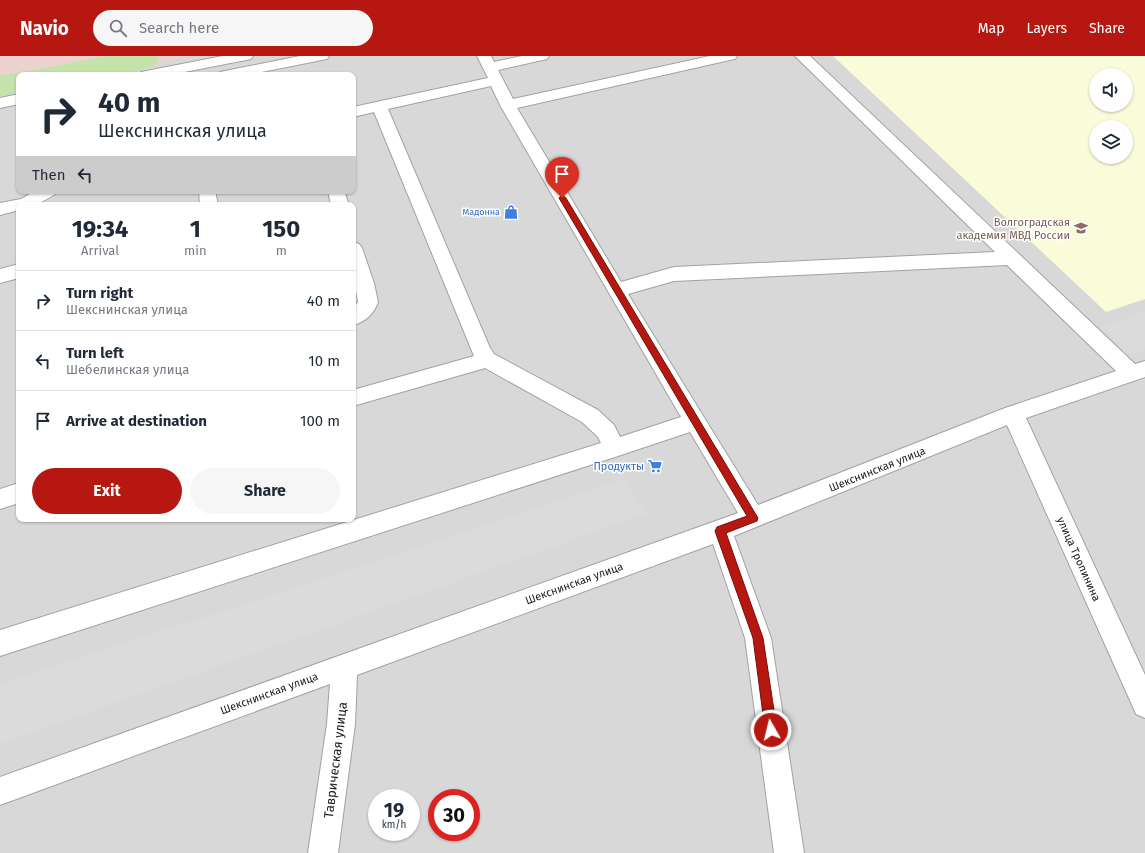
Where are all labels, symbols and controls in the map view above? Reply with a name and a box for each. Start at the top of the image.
search box [93,10,373,46]
text: Navio [20,17,69,40]
icon: search [107,17,129,39]
text: Search here [139,19,219,37]
text: Map [978,20,1004,37]
text: Layers [1026,20,1067,37]
text: Share [1089,20,1125,37]
map controls [1089,68,1133,164]
button: sound [1089,68,1133,112]
text: 40 m [98,86,161,119]
icon: right [32,88,84,140]
text: Шекснинская улица [98,120,267,142]
button: layers [1089,120,1133,164]
pin [545,157,579,198]
icon: arrive [551,163,573,185]
icon: left [74,164,96,186]
text: Then [32,166,66,184]
shop icon: Мадонна [503,204,519,220]
place label: Мадонна [462,207,500,217]
text: 19:34 [72,215,128,243]
text: 1 [190,215,201,243]
text: 150 [262,215,300,243]
place label: Волгоградская академия МВД России [957,216,1070,242]
school or university icon: Волгоградская академия МВД России [1073,220,1089,236]
text: Arrival [81,243,119,258]
text: min [184,243,207,258]
text: m [276,243,287,258]
text: Turn right [66,284,133,302]
icon: right [32,290,54,312]
text: 40 m [307,292,340,310]
text: Шекснинская улица [66,302,188,317]
text: Turn left [66,344,124,362]
icon: left [32,350,54,372]
text: 10 m [308,352,340,370]
text: Шебелинская улица [66,362,189,377]
icon: arrive [32,410,54,432]
text: Arrive at destination [66,412,207,430]
text: 100 m [300,412,340,430]
street label: Шекснинская улица [827,444,927,495]
supermarket icon: Продукты [647,458,663,474]
place label: Продукты [593,460,644,473]
button: Exit [32,468,182,514]
button: Share [190,468,340,514]
street label: улица Тропинина [1054,515,1103,603]
street label: Шекснинская улица [524,560,625,607]
street label: Шекснинская улица [219,670,320,717]
street label: Таврическая улица [321,701,350,819]
position arrow [750,709,792,751]
speed limit sign: 30 [428,789,480,841]
text: 19 [384,798,404,822]
text: km/h [382,819,406,831]

